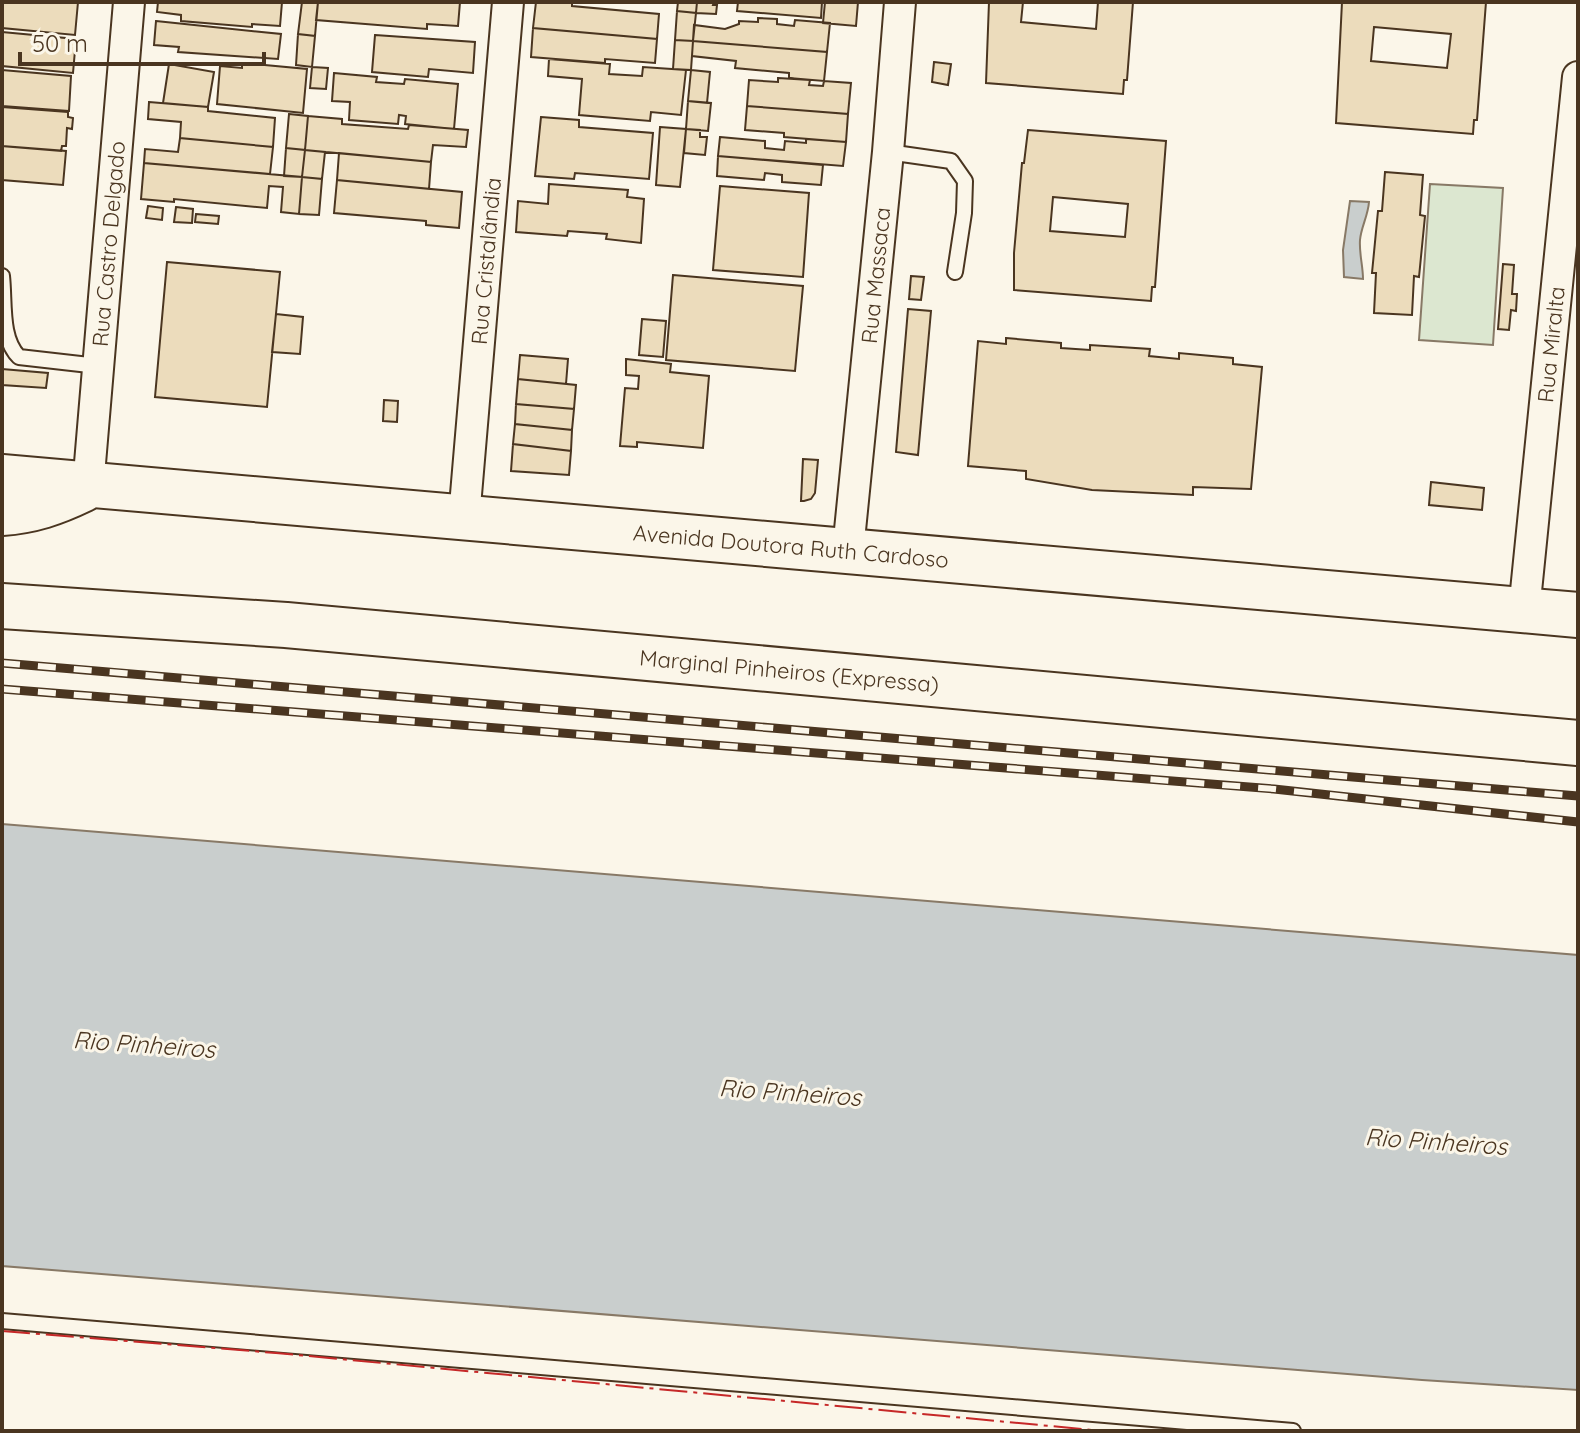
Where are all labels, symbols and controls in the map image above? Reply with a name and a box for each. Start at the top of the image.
scale bar [20,16,264,66]
text: 50 m [32,28,88,58]
street label: Rua Castro Delgado [86,140,131,348]
street label: Rua Cristalândia [465,176,507,346]
street label: Rua Massaca [855,206,896,345]
street label: Rua Miralta [1531,285,1571,404]
street label: Avenida Doutora Ruth Cardoso [632,518,950,574]
street label: Marginal Pinheiros (Expressa) [638,643,940,699]
water label: Rio Pinheiros [72,1024,218,1064]
water label: Rio Pinheiros [718,1072,864,1112]
water label: Rio Pinheiros [1364,1121,1510,1161]

